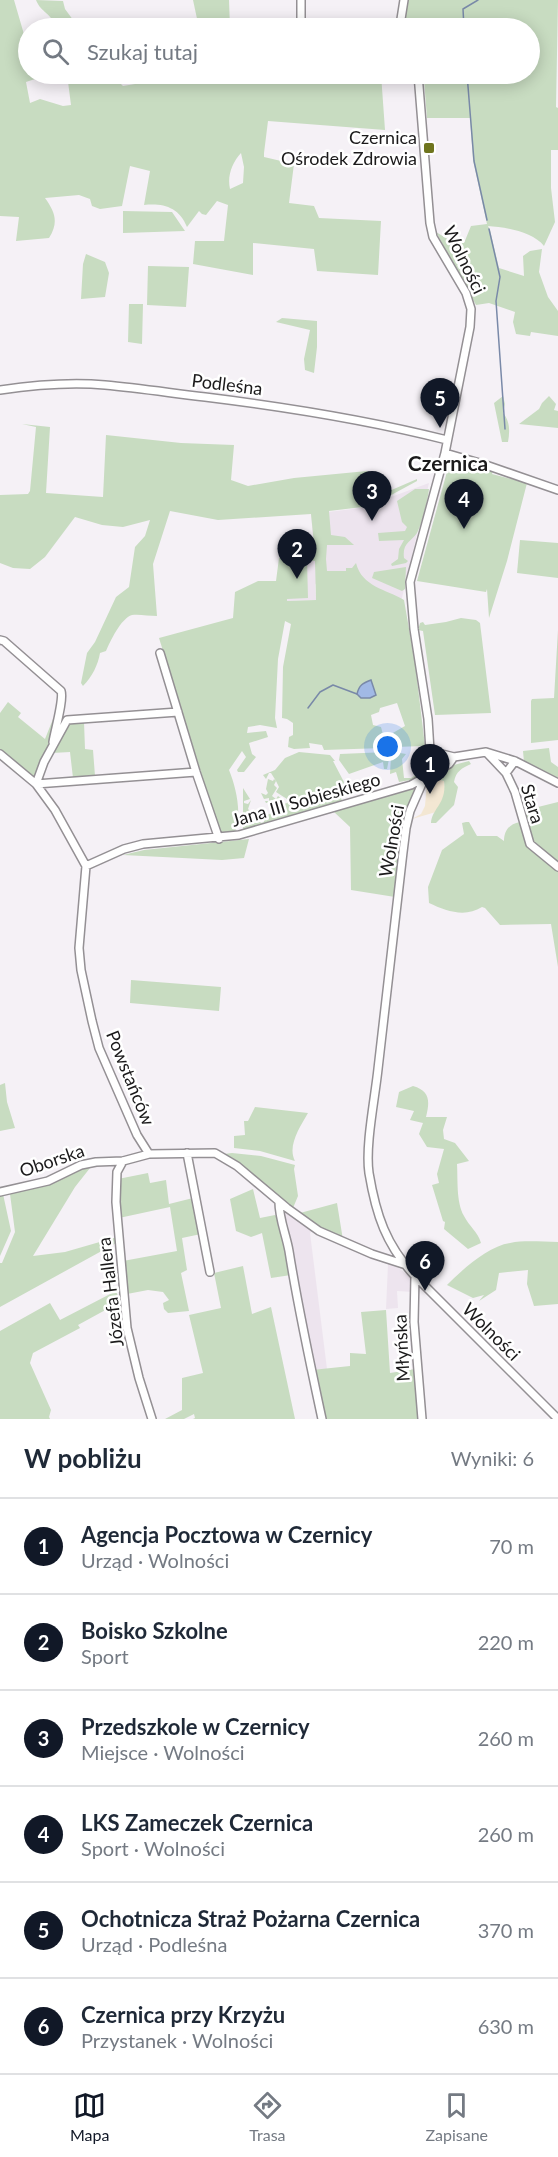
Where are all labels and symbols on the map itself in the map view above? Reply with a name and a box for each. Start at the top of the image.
place label: Czernica Ośrodek Zdrowia [281,126,417,169]
marker: Czernica Ośrodek Zdrowia [422,141,436,155]
street label: Wolności [439,222,491,297]
street label: Podleśna [190,369,264,399]
pin: 5 [420,378,460,428]
district label: Czernica [408,450,488,475]
pin: 3 [352,472,392,521]
pin: 4 [444,480,484,529]
pin: 2 [278,530,316,579]
your location [373,732,402,761]
pin: 1 [410,744,450,794]
street label: Jana III Sobieskiego [229,767,383,831]
street label: Stara [517,781,549,826]
street label: Wolności [374,803,408,879]
street label: Powstańców [102,1027,160,1128]
street label: Oborska [16,1139,87,1181]
street label: Józefa Hallera [92,1236,128,1348]
pin: 6 [406,1242,444,1291]
street label: Wolności [458,1298,525,1365]
street label: Młyńska [388,1314,414,1382]

